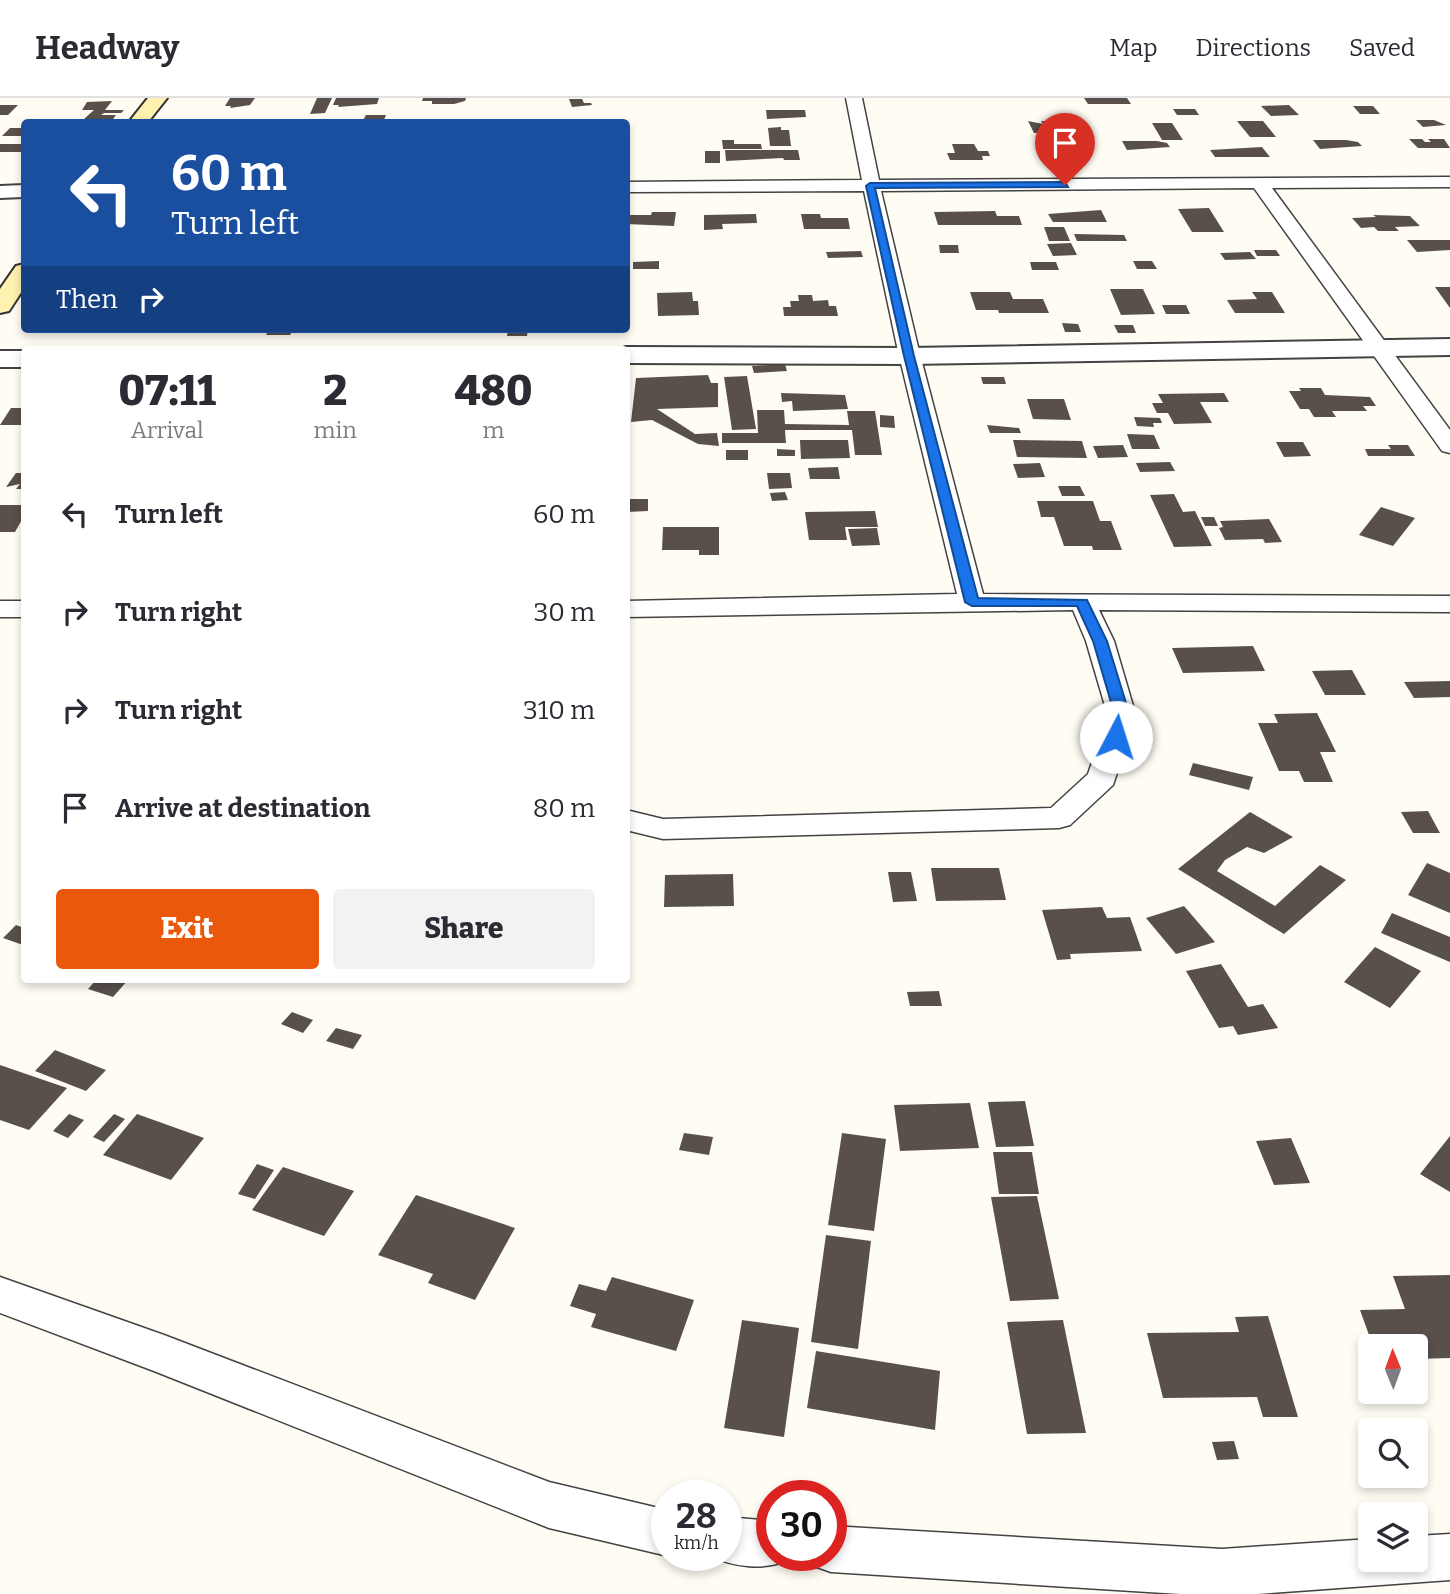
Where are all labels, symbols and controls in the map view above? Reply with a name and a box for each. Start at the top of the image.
text: Headway [35,28,179,68]
text: Map [1109,34,1158,62]
text: Directions [1196,34,1311,62]
text: Saved [1349,34,1415,62]
pin [1035,113,1095,185]
icon: arrive [1046,124,1084,162]
text: 60 m [171,144,287,203]
icon: left [56,147,147,238]
text: Turn left [171,204,299,242]
icon: right [132,280,170,318]
text: Then [56,284,118,315]
text: 07:11 [119,366,216,416]
text: 2 [323,366,347,416]
text: 480 [455,366,532,416]
text: Arrival [131,416,204,444]
text: min [314,416,357,444]
text: m [482,416,504,444]
icon: left [56,495,94,533]
text: Turn left [115,499,223,530]
text: 60 m [533,499,595,530]
icon: right [56,593,94,631]
text: Turn right [115,597,242,628]
text: 30 m [534,597,595,628]
icon: right [56,691,94,729]
text: Turn right [115,695,242,726]
text: 310 m [523,695,595,726]
position arrow [1079,700,1153,774]
icon: arrive [56,789,94,827]
text: Arrive at destination [115,793,370,824]
text: 80 m [533,793,595,824]
button: Exit [56,889,319,969]
button: Share [333,889,595,969]
north arrow [1358,1334,1428,1404]
map controls [1358,1334,1428,1572]
button: search [1358,1418,1428,1488]
speed limit sign: 30 [756,1480,847,1571]
text: 28 [676,1495,717,1537]
button: layers [1358,1502,1428,1572]
text: km/h [674,1532,719,1554]

